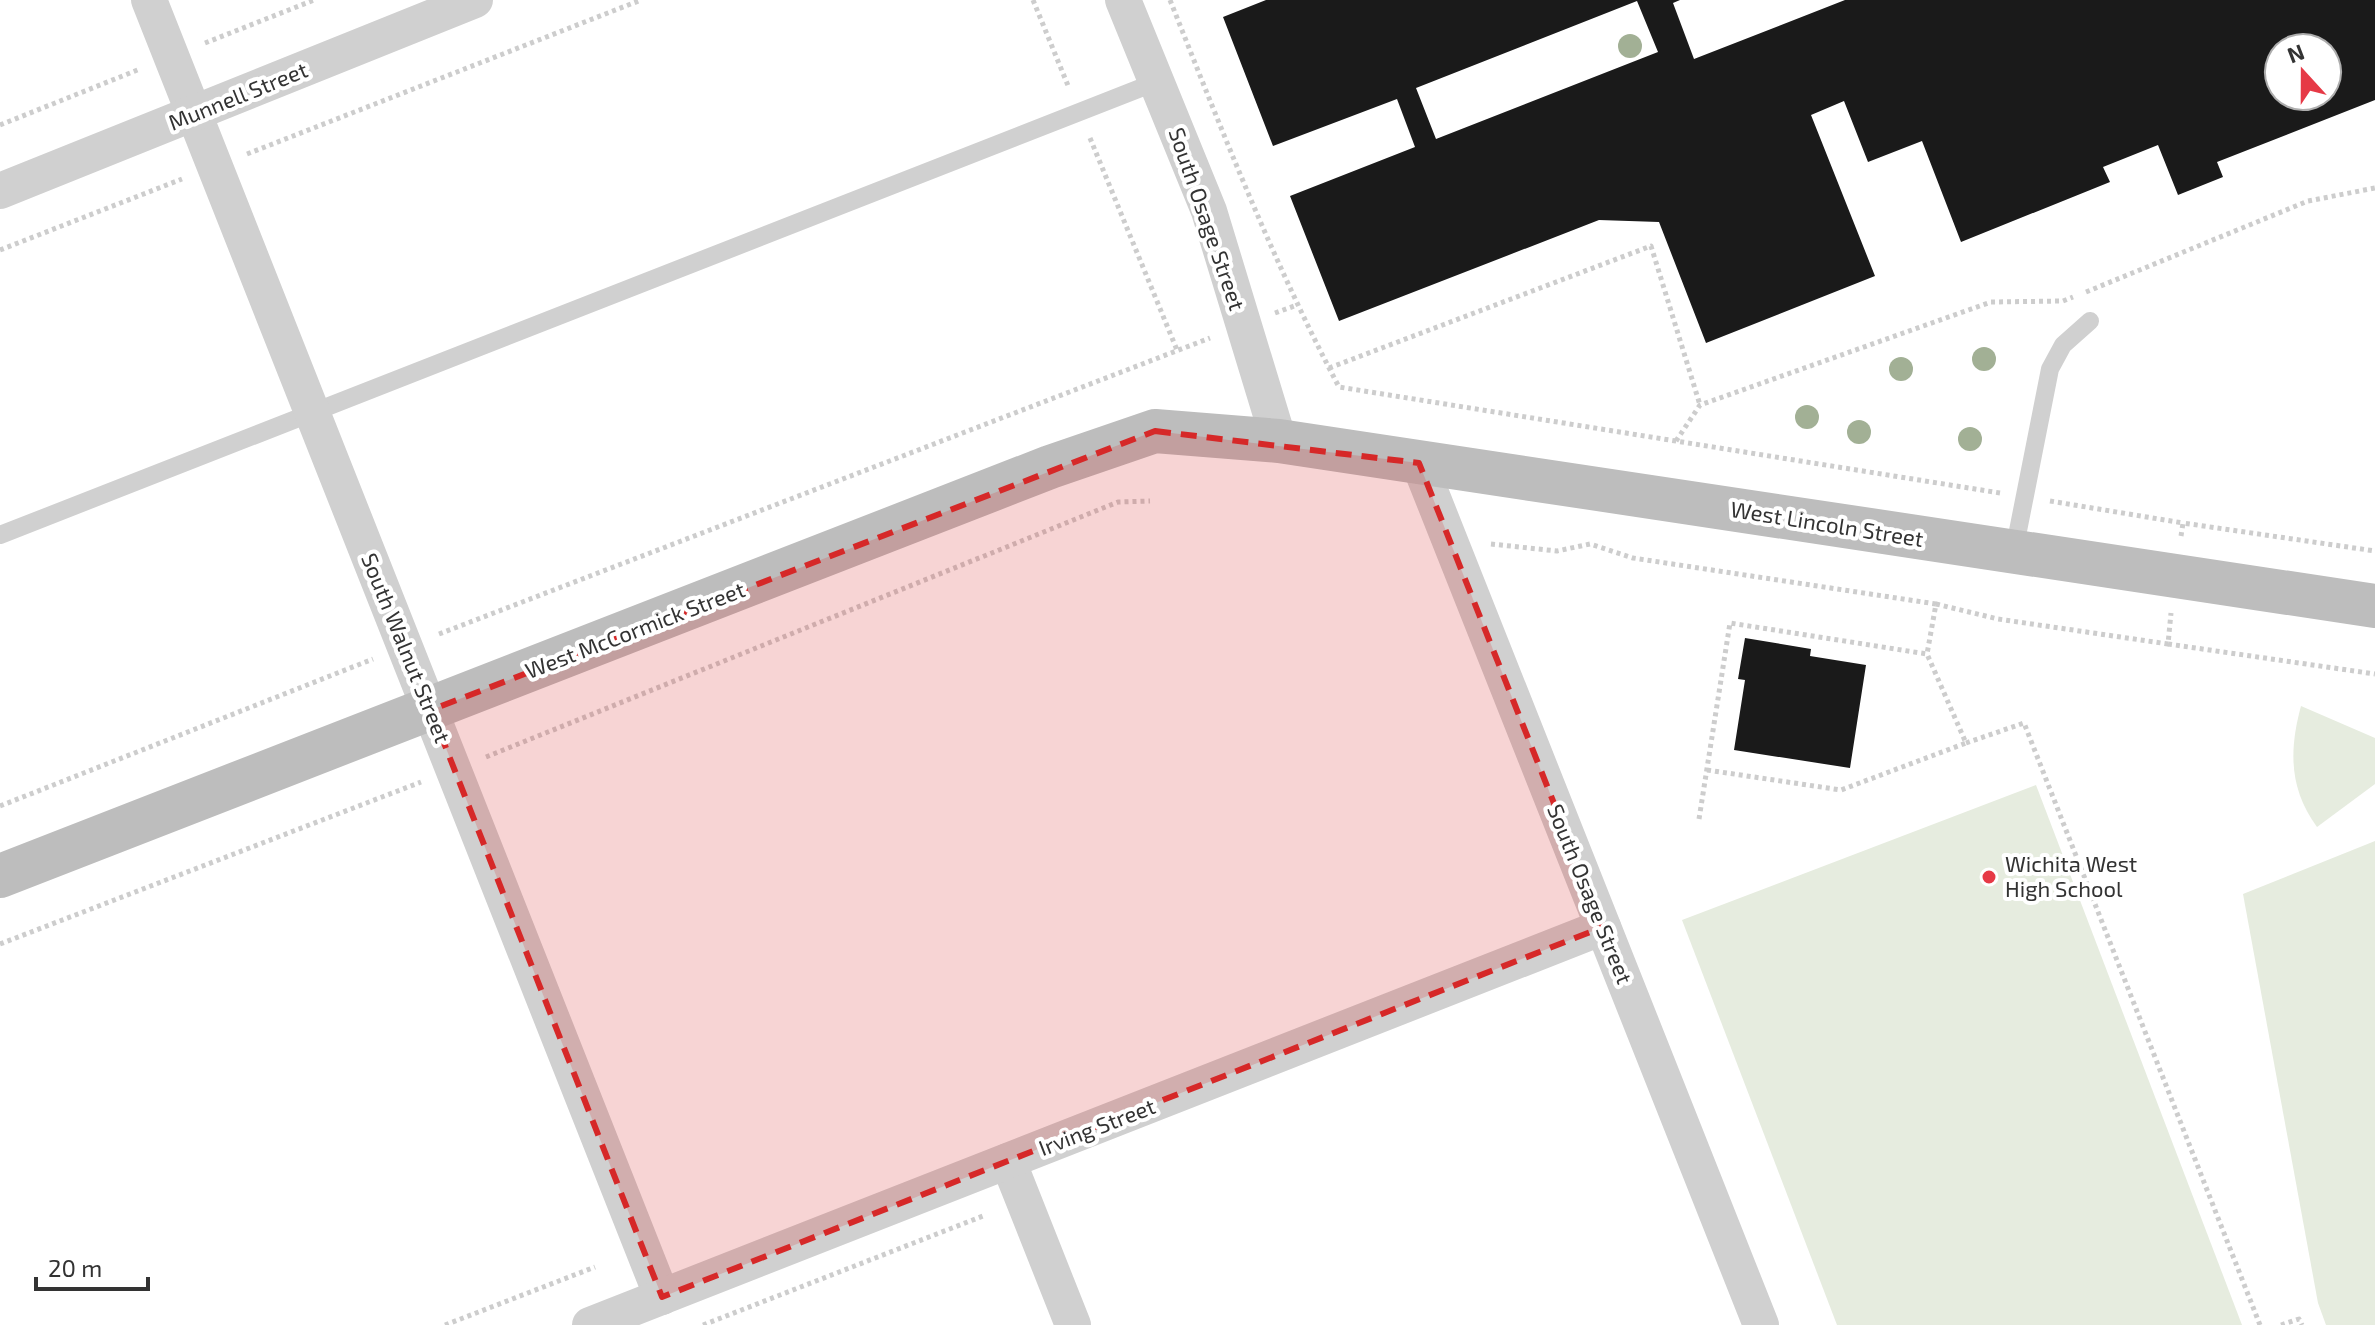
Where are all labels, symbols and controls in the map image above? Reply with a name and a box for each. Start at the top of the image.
north arrow [2263,32,2343,112]
text: N [2283,37,2308,67]
street label: Munnell Street [164,55,311,135]
street label: South Osage Street [1164,124,1251,313]
street label: West Lincoln Street [1729,495,1925,551]
street label: South Walnut Street [357,549,457,746]
street label: West McCormick Street [521,575,748,683]
street label: South Osage Street [1543,800,1639,987]
place label: Wichita West High School [2005,850,2137,901]
marker: Wichita West High School [1980,868,1998,886]
street label: Irving Street [1035,1092,1159,1160]
scale bar [36,1241,148,1291]
text: 20 m [48,1253,102,1282]

